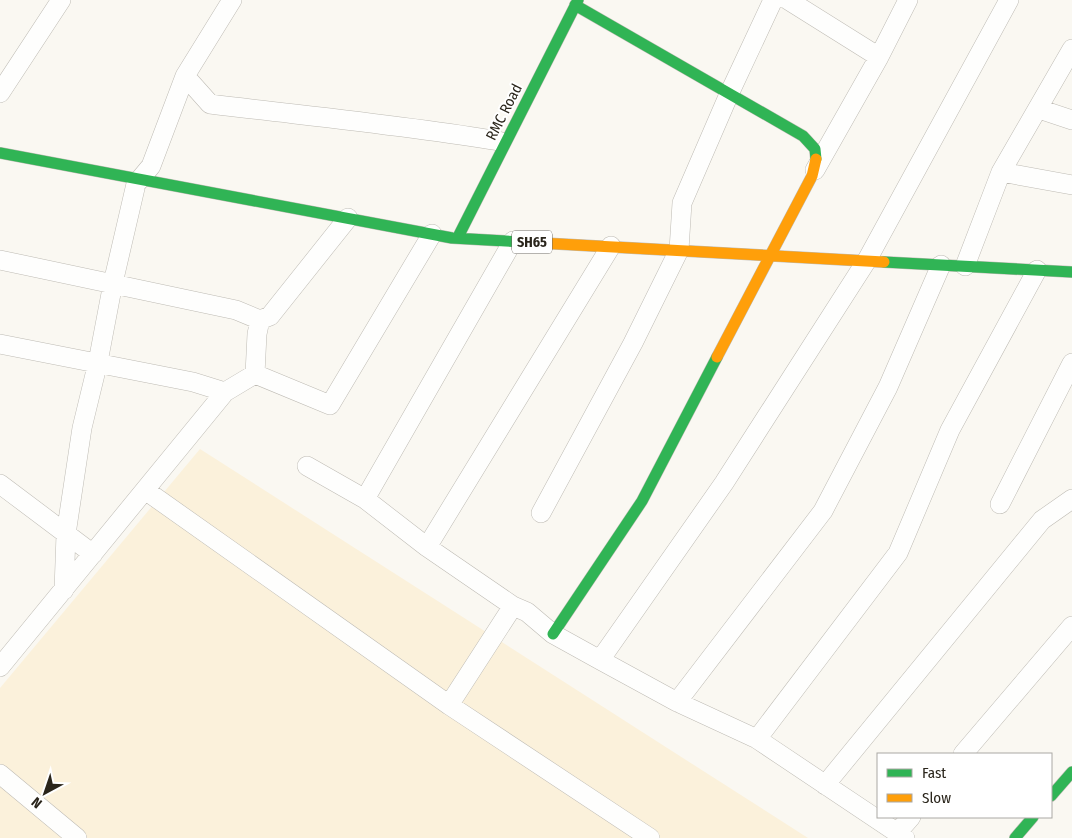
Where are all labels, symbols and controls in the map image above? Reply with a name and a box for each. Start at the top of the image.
street label: RMC Road [482,81,526,143]
road number: SH65 [512,230,552,253]
legend [877,753,1052,818]
text: Fast [922,764,946,782]
north arrow [20,768,70,818]
text: Slow [922,789,951,807]
text: N [28,793,46,812]

